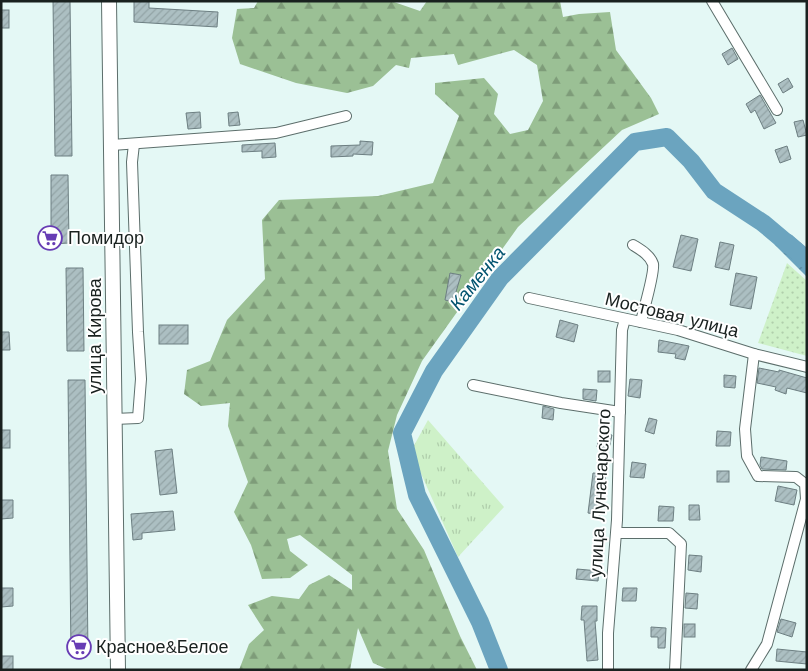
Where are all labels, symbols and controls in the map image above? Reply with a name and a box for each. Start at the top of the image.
supermarket icon: Помидор [37,225,63,251]
place label: Помидор [68,227,144,248]
water label: Каменка [445,242,510,315]
street label: улица Кирова [84,277,105,394]
street label: Мостовая улица [603,288,742,342]
street label: улица Луначарского [585,408,614,578]
supermarket icon: Красное&Белое [66,634,92,660]
place label: Красное&Белое [96,636,229,657]

